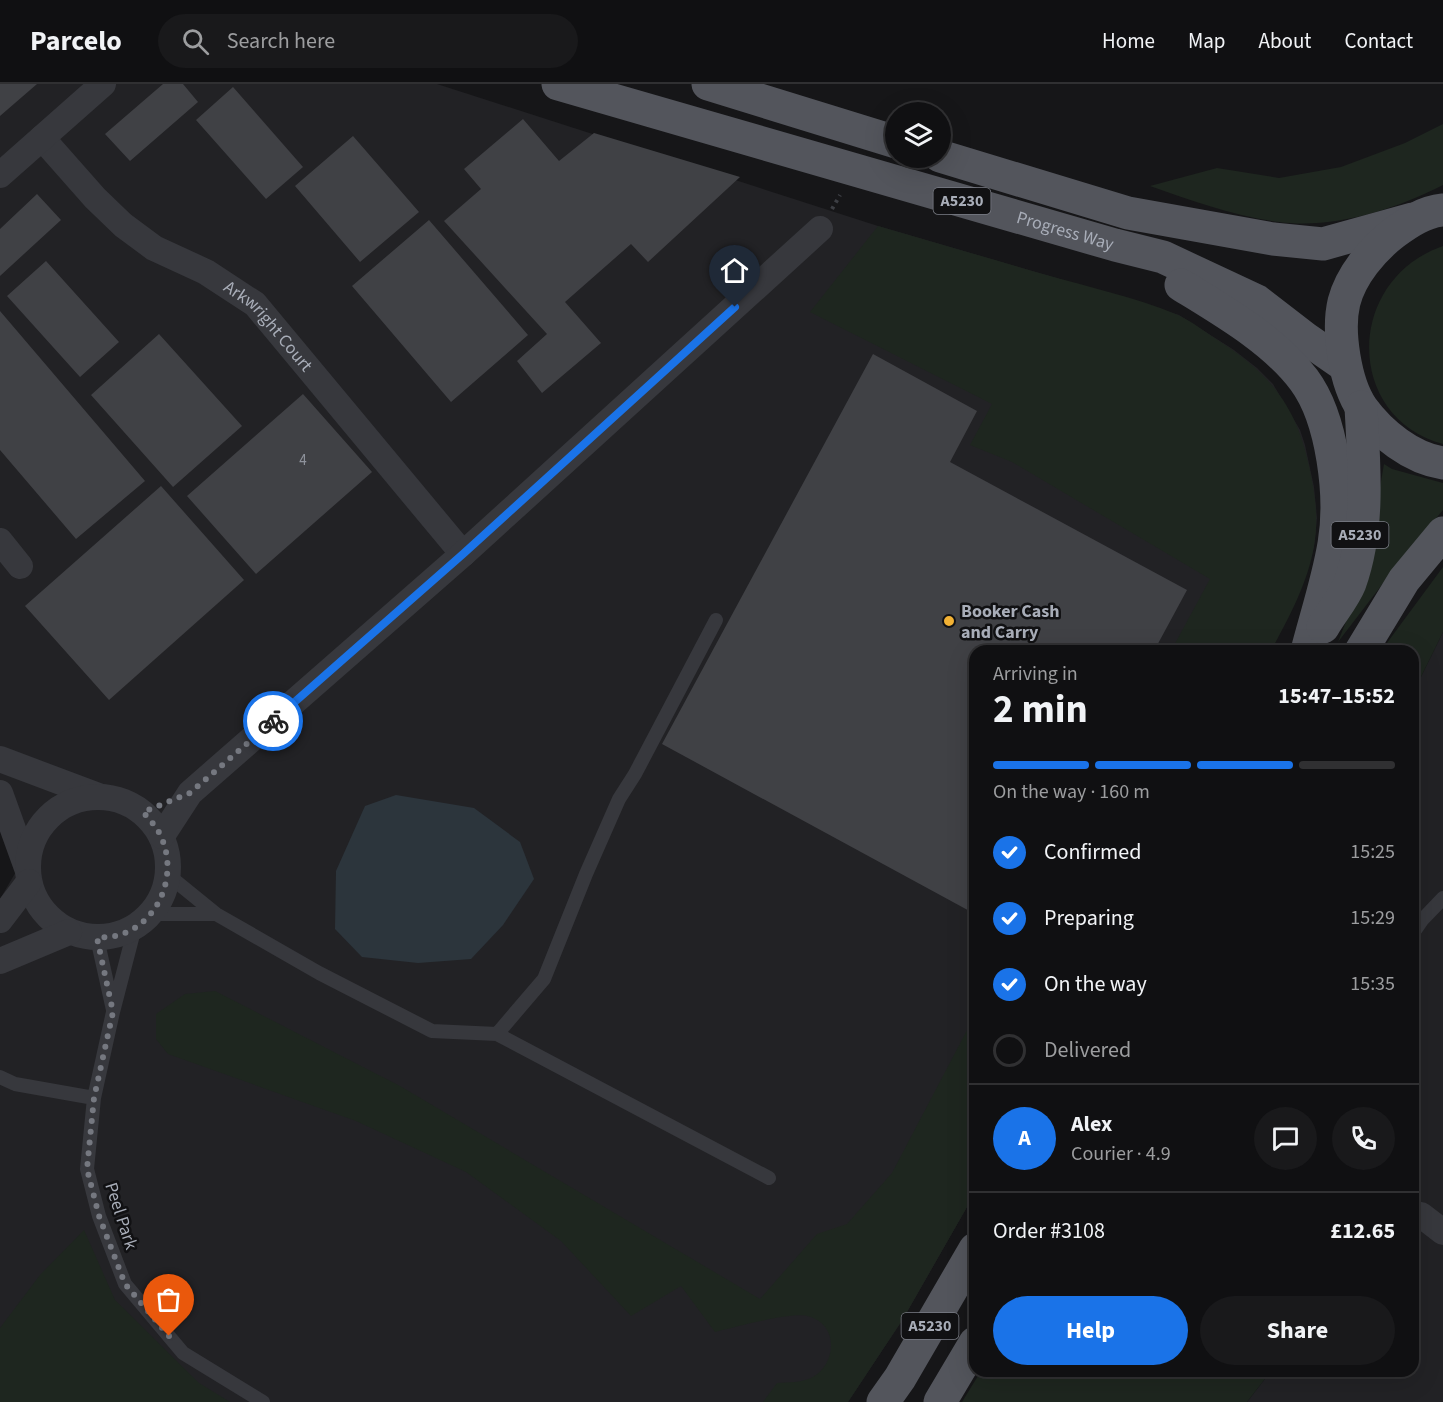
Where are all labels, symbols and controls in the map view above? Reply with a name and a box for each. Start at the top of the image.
search box [158,14,578,68]
text: Parcelo [30,21,122,61]
icon: search [179,25,212,58]
text: Search here [227,25,335,57]
text: Home [1102,26,1155,56]
text: Map [1188,26,1226,56]
text: About [1259,26,1311,56]
text: Contact [1344,26,1413,56]
map controls [885,102,951,168]
button: layers [885,102,951,168]
road number: A5230 [934,188,990,214]
street label: Progress Way [1014,205,1117,257]
pin [709,245,760,307]
icon: home [718,254,751,287]
street label: Arkwright Court [219,274,319,377]
house number: 4 [299,450,307,471]
road number: A5230 [1332,522,1388,548]
place label: Booker Cash and Carry [961,599,1060,645]
marker: Booker Cash and Carry [942,614,956,628]
text: Arriving in [993,660,1078,688]
text: 15:47–15:52 [1278,680,1395,712]
text: 2 min [993,682,1088,738]
courier [243,691,303,751]
icon: bike [257,705,290,738]
text: On the way · 160 m [993,778,1150,806]
icon: check [993,836,1026,869]
text: Confirmed [1044,836,1141,868]
text: 15:25 [1350,838,1395,866]
icon: check [993,902,1026,935]
text: Preparing [1044,902,1134,934]
text: 15:29 [1350,904,1395,932]
icon: check [993,968,1026,1001]
text: On the way [1044,968,1147,1000]
text: 15:35 [1350,970,1395,998]
text: Delivered [1044,1034,1131,1066]
button: chat [1254,1107,1317,1170]
button: phone [1332,1107,1395,1170]
text: Alex [1071,1108,1112,1140]
text: A [1018,1122,1031,1154]
text: Courier · 4.9 [1071,1140,1171,1168]
street label: Peel Park [98,1179,144,1253]
text: Order #3108 [993,1215,1105,1247]
text: £12.65 [1330,1215,1395,1247]
pin [143,1274,194,1336]
icon: bag [152,1283,185,1316]
button: Help [993,1296,1188,1365]
button: Share [1200,1296,1395,1365]
road number: A5230 [902,1313,958,1339]

